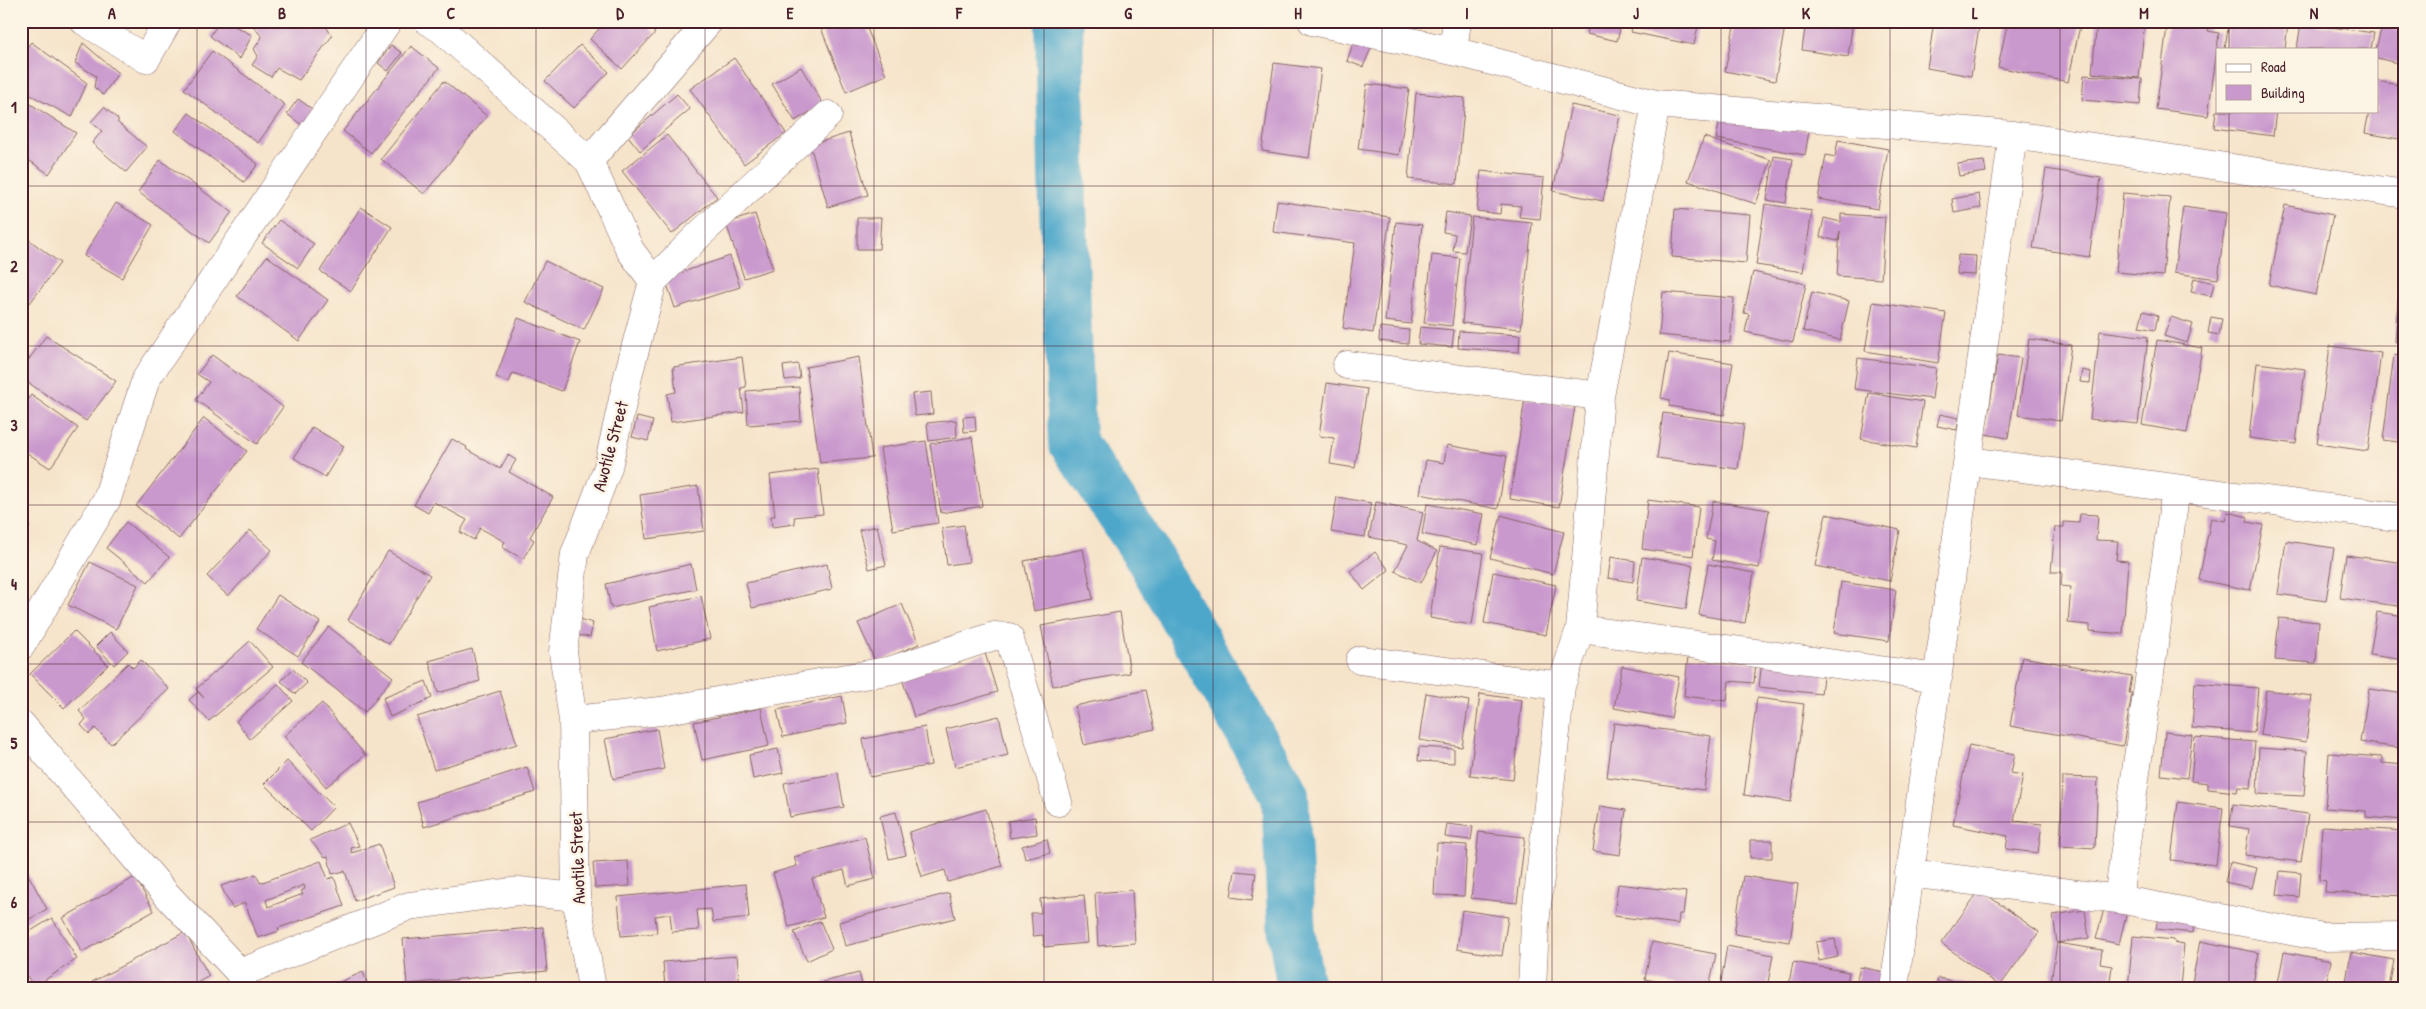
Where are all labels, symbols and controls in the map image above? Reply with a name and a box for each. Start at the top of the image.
text: A [108,2,116,24]
text: B [278,2,286,24]
text: C [447,2,456,24]
text: D [616,2,624,24]
text: E [786,2,794,24]
text: F [955,2,963,24]
text: G [1124,2,1132,24]
text: H [1294,2,1302,24]
text: I [1465,2,1469,24]
text: J [1633,2,1639,24]
text: K [1802,2,1811,24]
text: L [1972,2,1978,24]
text: M [2139,2,2149,24]
text: N [2310,2,2319,24]
legend [2216,48,2378,112]
text: Road [2261,56,2286,77]
text: Building [2261,82,2305,103]
text: 1 [11,96,17,118]
text: 2 [10,255,18,277]
street label: Awotile Street [586,397,634,494]
text: 3 [10,414,18,436]
text: 4 [11,573,17,595]
text: 5 [11,732,18,754]
street label: Awotile Street [563,810,591,905]
text: 6 [11,891,18,913]

